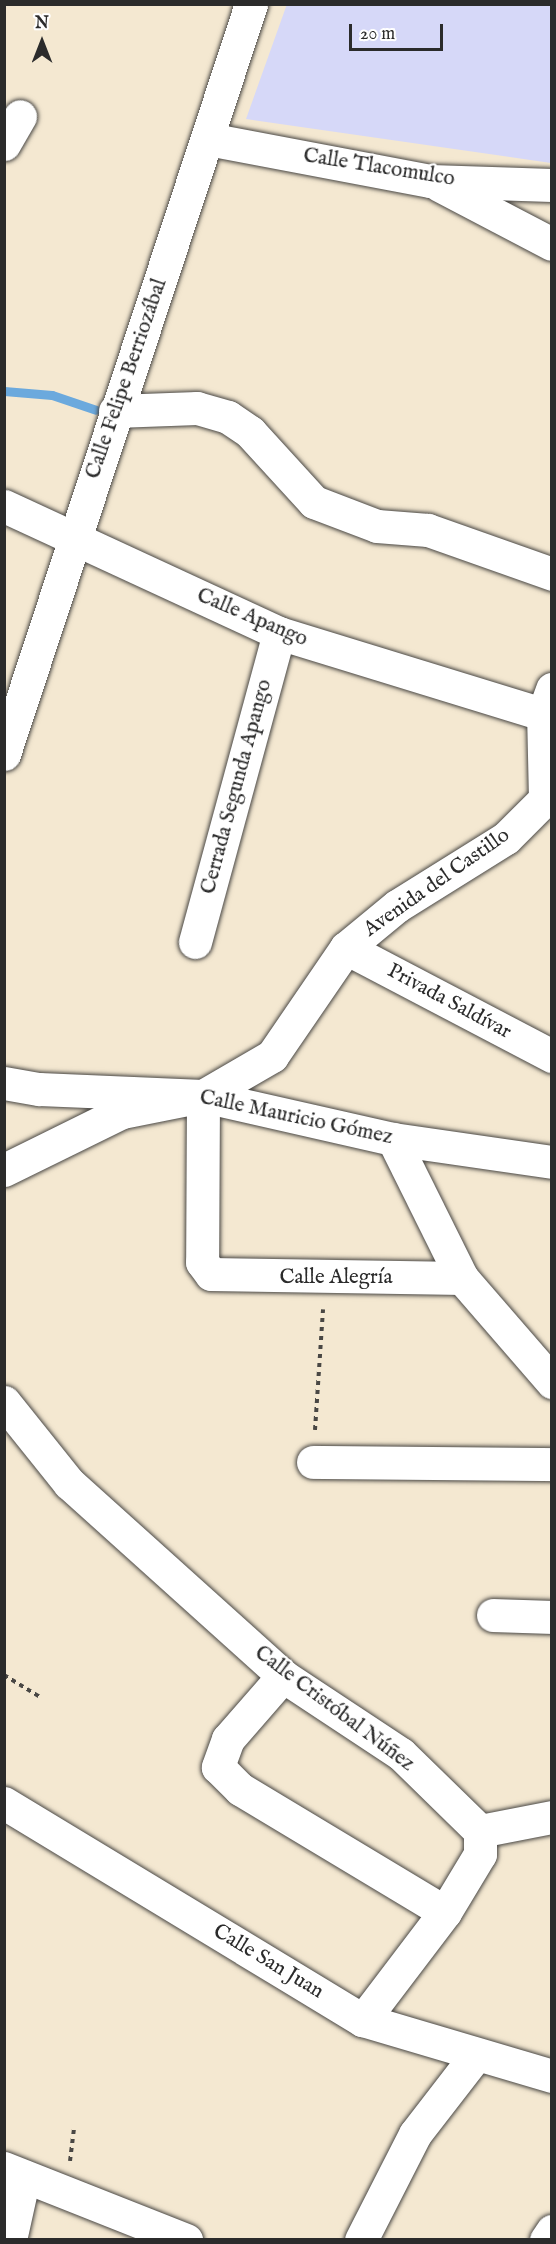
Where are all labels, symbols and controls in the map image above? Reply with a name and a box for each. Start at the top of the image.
north arrow [12,12,72,72]
scale bar [352,12,446,50]
text: N [35,14,49,34]
text: 20 m [360,23,395,46]
street label: Calle Tlacomulco [301,144,457,192]
street label: Calle Felipe Berriozábal [81,276,173,482]
street label: Calle Apango [193,583,311,653]
street label: Cerrada Segunda Apango [196,677,278,897]
street label: Avenida del Castillo [359,823,515,943]
street label: Privada Saldívar [383,959,515,1045]
street label: Calle Mauricio Gómez [197,1085,395,1151]
street label: Calle Alegría [280,1265,392,1291]
street label: Calle Cristóbal Núñez [249,1641,419,1777]
street label: Calle San Juan [208,1919,328,2005]

